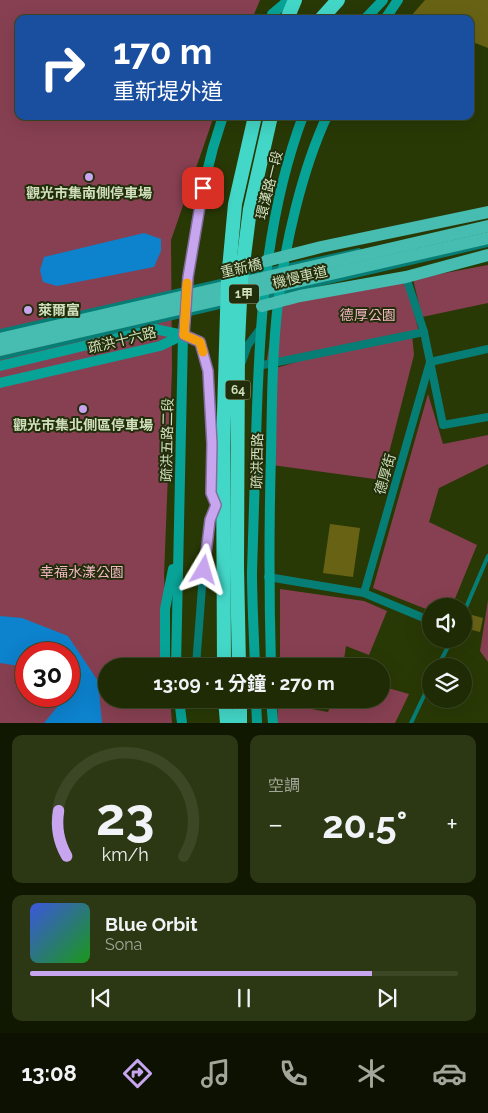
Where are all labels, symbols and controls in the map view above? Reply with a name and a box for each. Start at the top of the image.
text: 170 m [113,31,212,72]
icon: right [30,35,95,100]
text: 重新堤外道 [113,78,223,104]
street label: 環漢路一段 [253,149,285,221]
pin [182,167,224,209]
marker: 觀光市集南側停車場 [83,171,95,183]
icon: arrive [189,174,217,202]
place label: 觀光市集南側停車場 [26,185,152,201]
street label: 重新橋 [219,255,263,281]
street label: 機慢車道 [271,263,329,291]
road number: 1甲 [229,284,259,304]
place label: 萊爾富 [38,302,80,318]
marker: 萊爾富 [22,304,34,316]
park label: 德厚公園 [340,307,396,323]
street label: 疏洪十六路 [86,324,158,356]
road number: 64 [226,380,250,400]
street label: 疏洪五路二段 [158,398,176,482]
marker: 觀光市集北側區停車場 [77,403,89,415]
place label: 觀光市集北側區停車場 [13,417,153,433]
street label: 疏洪西路 [249,433,265,489]
street label: 德厚街 [372,452,398,496]
position arrow [177,543,229,595]
park label: 幸福水漾公園 [40,564,124,580]
map controls [422,598,472,708]
button: sound [422,598,472,648]
speed limit sign: 30 [15,642,80,707]
button: layers [422,658,472,708]
text: 13:09 · 1 分鐘 · 270 m [153,672,335,694]
text: 空調 [268,776,300,795]
text: 23 [96,786,154,847]
text: 20.5° [322,802,407,847]
text: − [268,808,283,841]
text: + [446,808,458,841]
text: km/h [101,844,149,865]
text: Blue Orbit [105,913,197,935]
text: Sona [105,935,142,954]
icon: previous [87,984,115,1012]
icon: pause [230,984,258,1012]
icon: next [373,984,401,1012]
icon: directions [120,1056,155,1091]
icon: music [198,1056,233,1091]
icon: phone [276,1056,311,1091]
icon: climate [354,1056,389,1091]
icon: car [432,1056,467,1091]
text: 13:08 [21,1060,77,1086]

